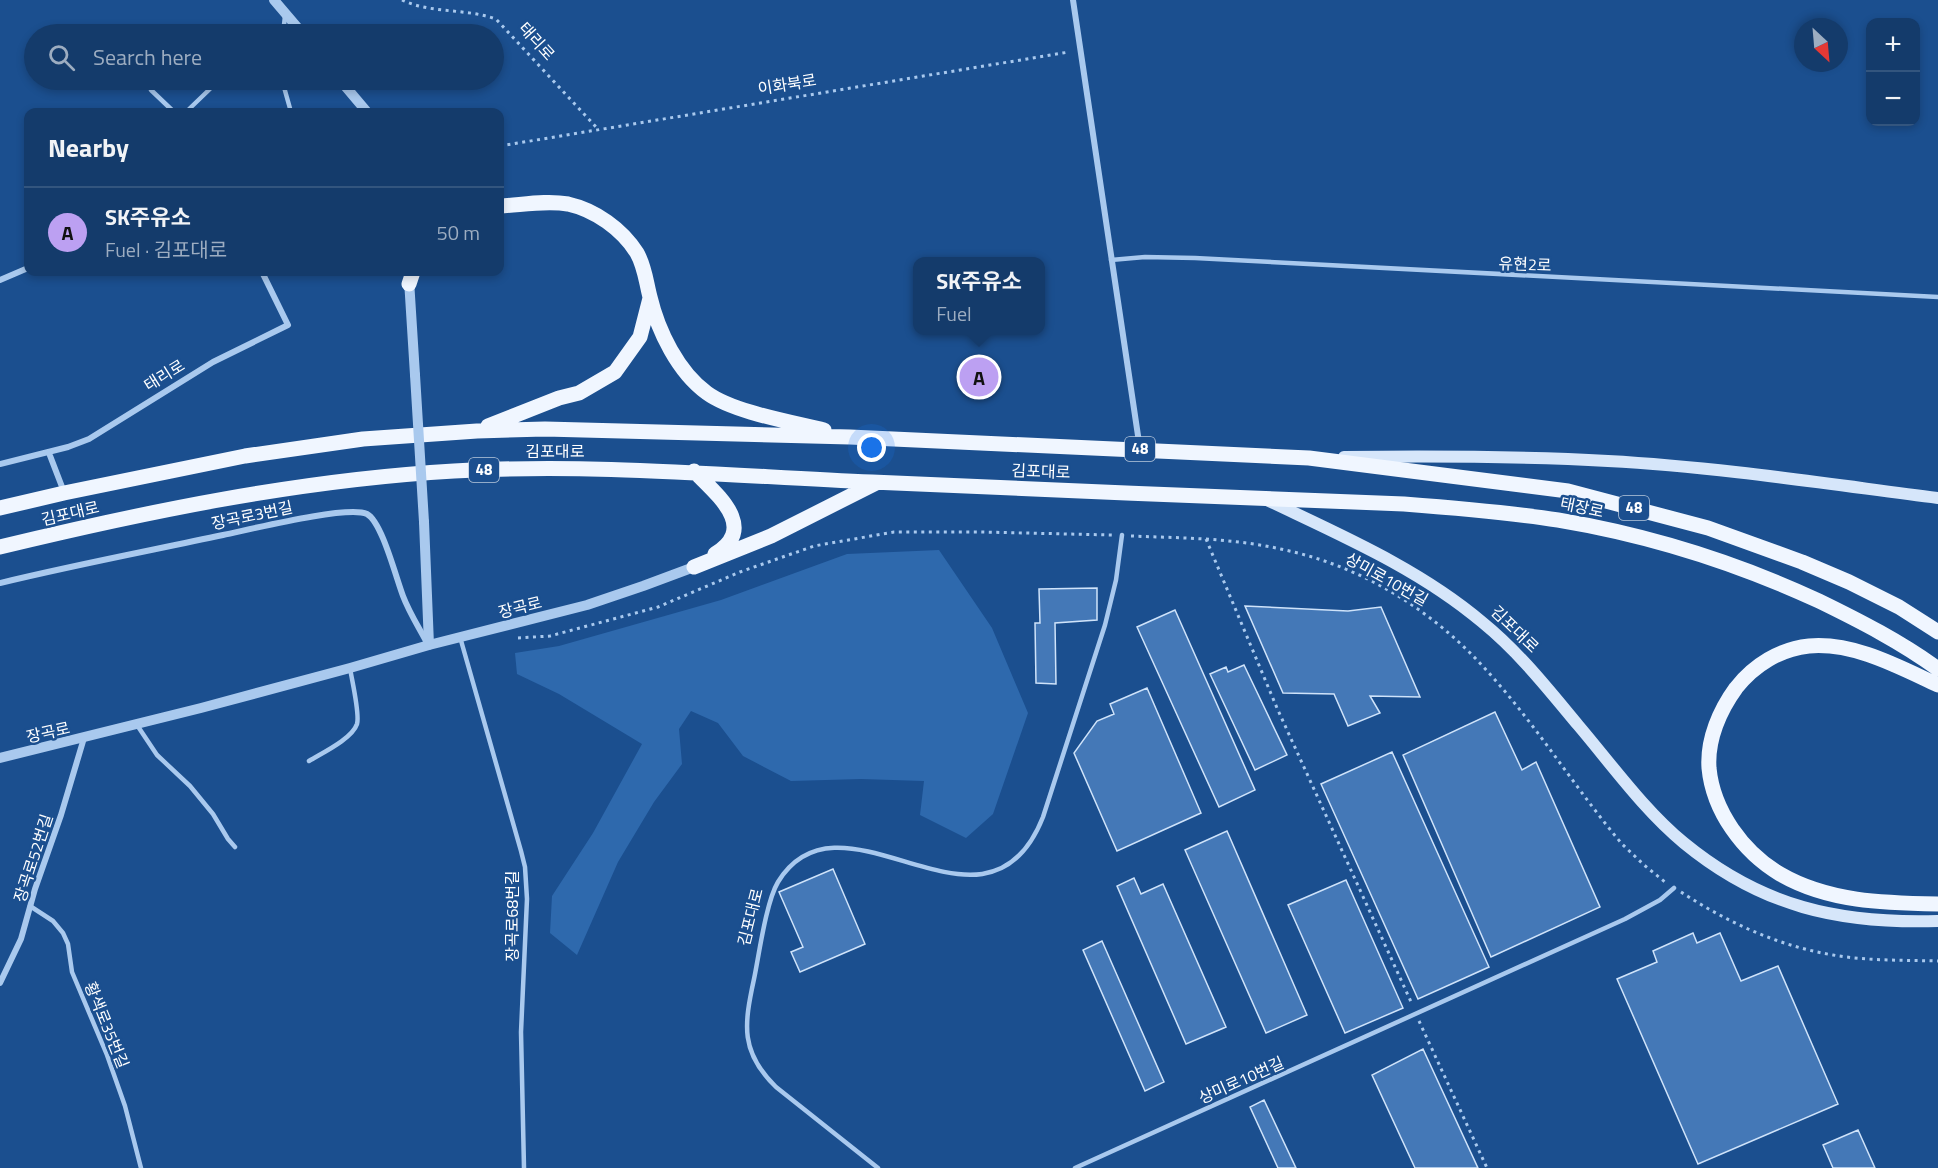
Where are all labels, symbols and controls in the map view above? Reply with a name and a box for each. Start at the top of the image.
street label: 태리로 [513,17,561,66]
north arrow [1794,18,1848,72]
map controls [1866,18,1920,126]
button: + [1866,18,1920,72]
search box [24,24,504,90]
text: Search here [93,40,202,74]
icon: search [45,41,78,74]
street label: 이화북로 [756,67,818,100]
button: − [1866,72,1920,126]
text: Nearby [48,128,129,167]
text: SK주유소 [105,200,191,234]
text: A [61,217,74,248]
text: 50 m [436,217,480,248]
text: Fuel · 김포대로 [105,234,227,265]
street label: 유현2로 [1498,251,1552,277]
popup [913,257,1045,335]
text: SK주유소 [936,264,1022,298]
text: Fuel [936,298,972,329]
street label: 태리로 [139,353,189,397]
pin: A [960,354,998,400]
your location [857,433,886,462]
road number: 48 [1125,437,1155,461]
street label: 김포대로 [526,439,585,463]
road number: 48 [469,458,499,482]
street label: 김포대로 [1011,458,1071,484]
street label: 태장로 [1558,491,1606,523]
street label: 김포대로 [39,495,102,531]
street label: 장곡로3번길 [209,495,295,535]
road number: 48 [1619,496,1649,520]
street label: 상미로10번길 [1341,546,1433,612]
street label: 장곡로 [496,590,545,624]
street label: 김포대로 [1485,600,1545,658]
street label: 장곡로 [24,715,72,749]
street label: 장곡로52번길 [7,811,59,905]
street label: 장곡로68번길 [500,870,524,962]
street label: 김포대로 [731,885,769,948]
street label: 황색로35번길 [79,978,135,1072]
street label: 상미로10번길 [1194,1050,1288,1110]

